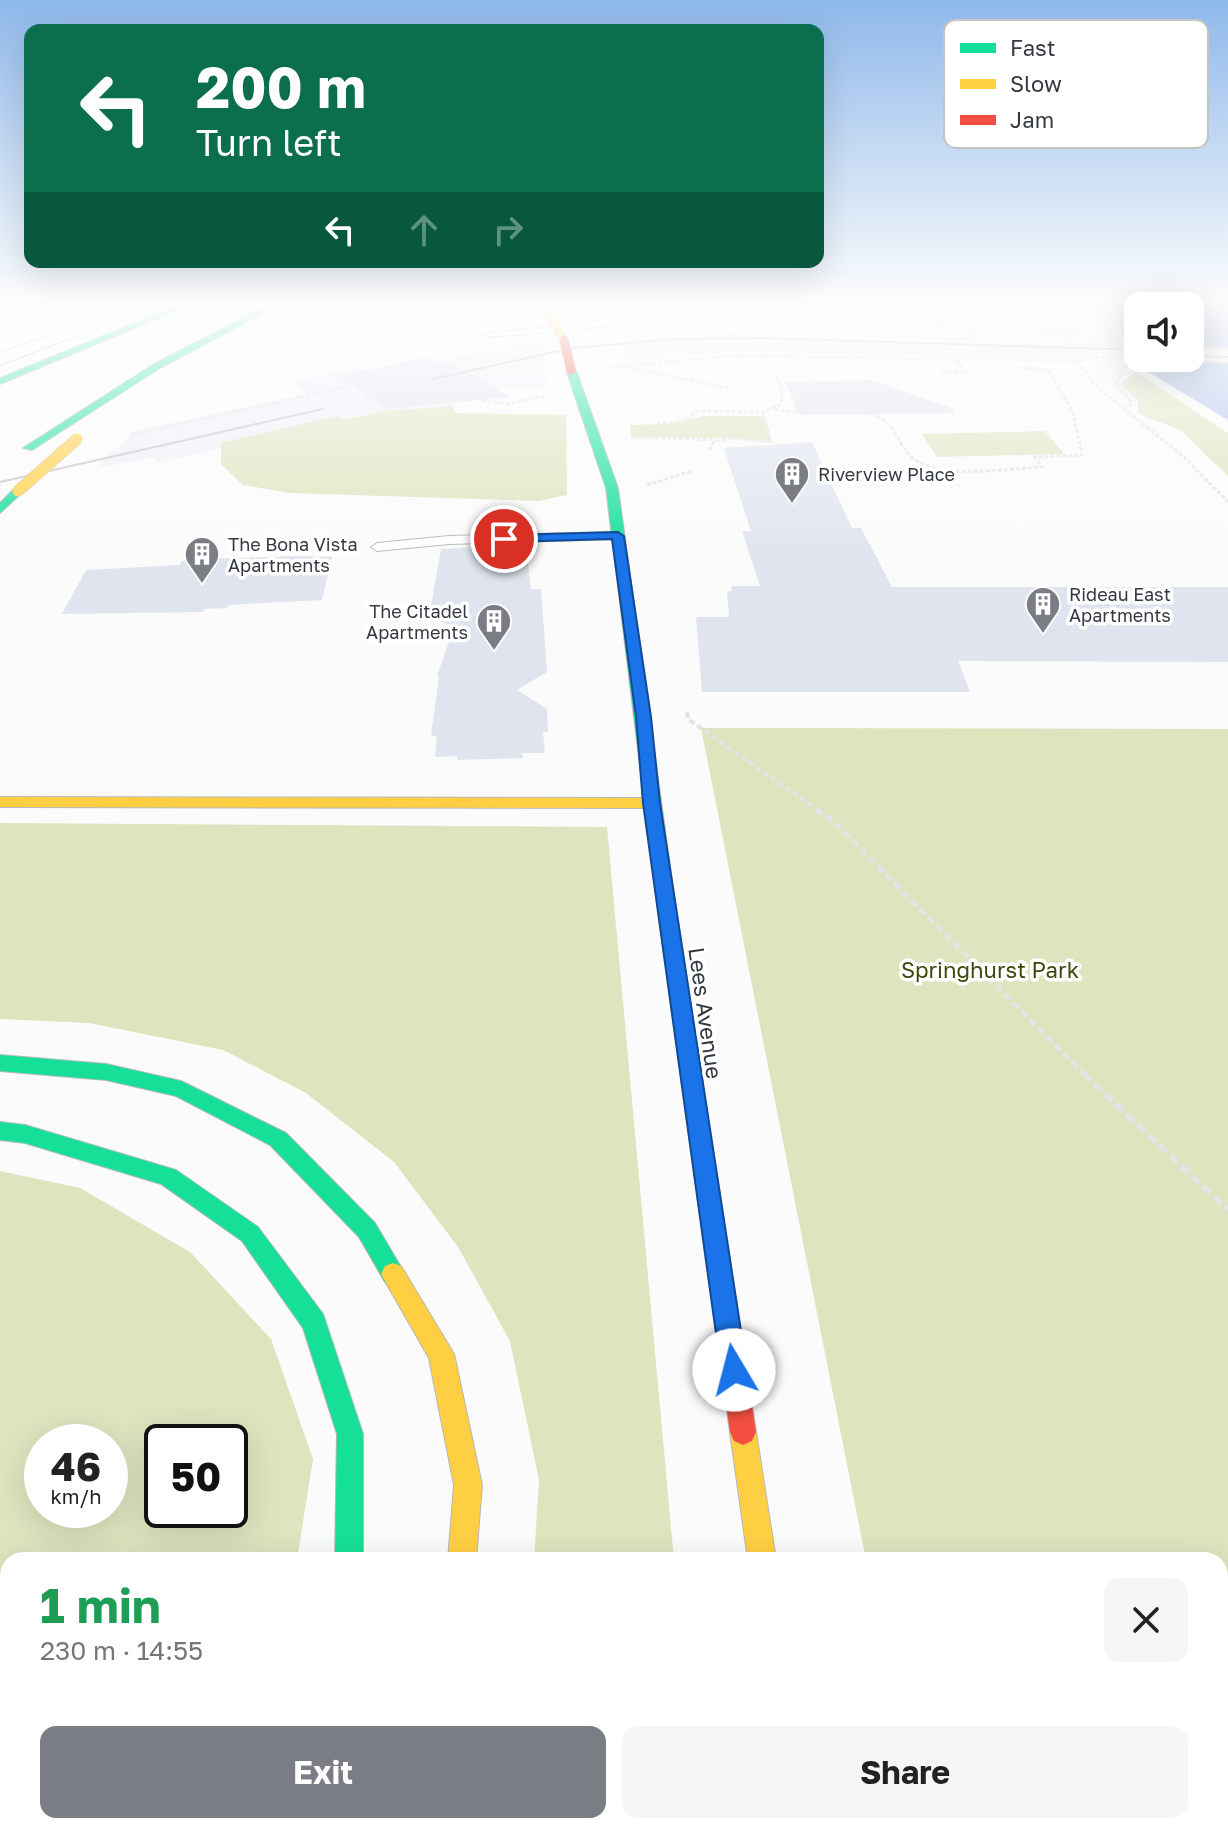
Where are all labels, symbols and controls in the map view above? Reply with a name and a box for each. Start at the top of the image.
legend [944,20,1208,148]
text: Fast [1010,34,1056,61]
text: 200 m [196,53,366,120]
icon: left [64,56,168,160]
text: Slow [1010,70,1062,97]
text: Jam [1010,106,1054,133]
text: Turn left [196,121,342,164]
icon: left [318,208,362,252]
icon: ahead [402,208,446,252]
icon: right [486,208,530,252]
map controls [1124,292,1204,372]
button: sound [1124,292,1204,372]
building icon: Riverview Place [773,455,811,505]
place label: Riverview Place [818,463,955,485]
pin [470,505,538,573]
icon: arrive [482,517,526,561]
place label: The Bona Vista Apartments [228,533,358,576]
building icon: The Bona Vista Apartments [183,535,221,585]
place label: Rideau East Apartments [1069,583,1171,626]
building icon: Rideau East Apartments [1024,585,1062,635]
place label: The Citadel Apartments [366,600,468,643]
building icon: The Citadel Apartments [475,602,513,652]
street label: Lees Avenue [683,945,729,1081]
park label: Springhurst Park [901,956,1079,983]
position arrow [692,1328,776,1412]
speed limit sign: 50 [144,1424,248,1528]
text: 46 [51,1442,101,1490]
text: km/h [51,1484,101,1508]
text: 1 min [40,1576,161,1634]
button: close [1104,1578,1188,1662]
text: 230 m · 14:55 [40,1635,203,1666]
button: Exit [40,1726,606,1818]
button: Share [622,1726,1188,1818]

